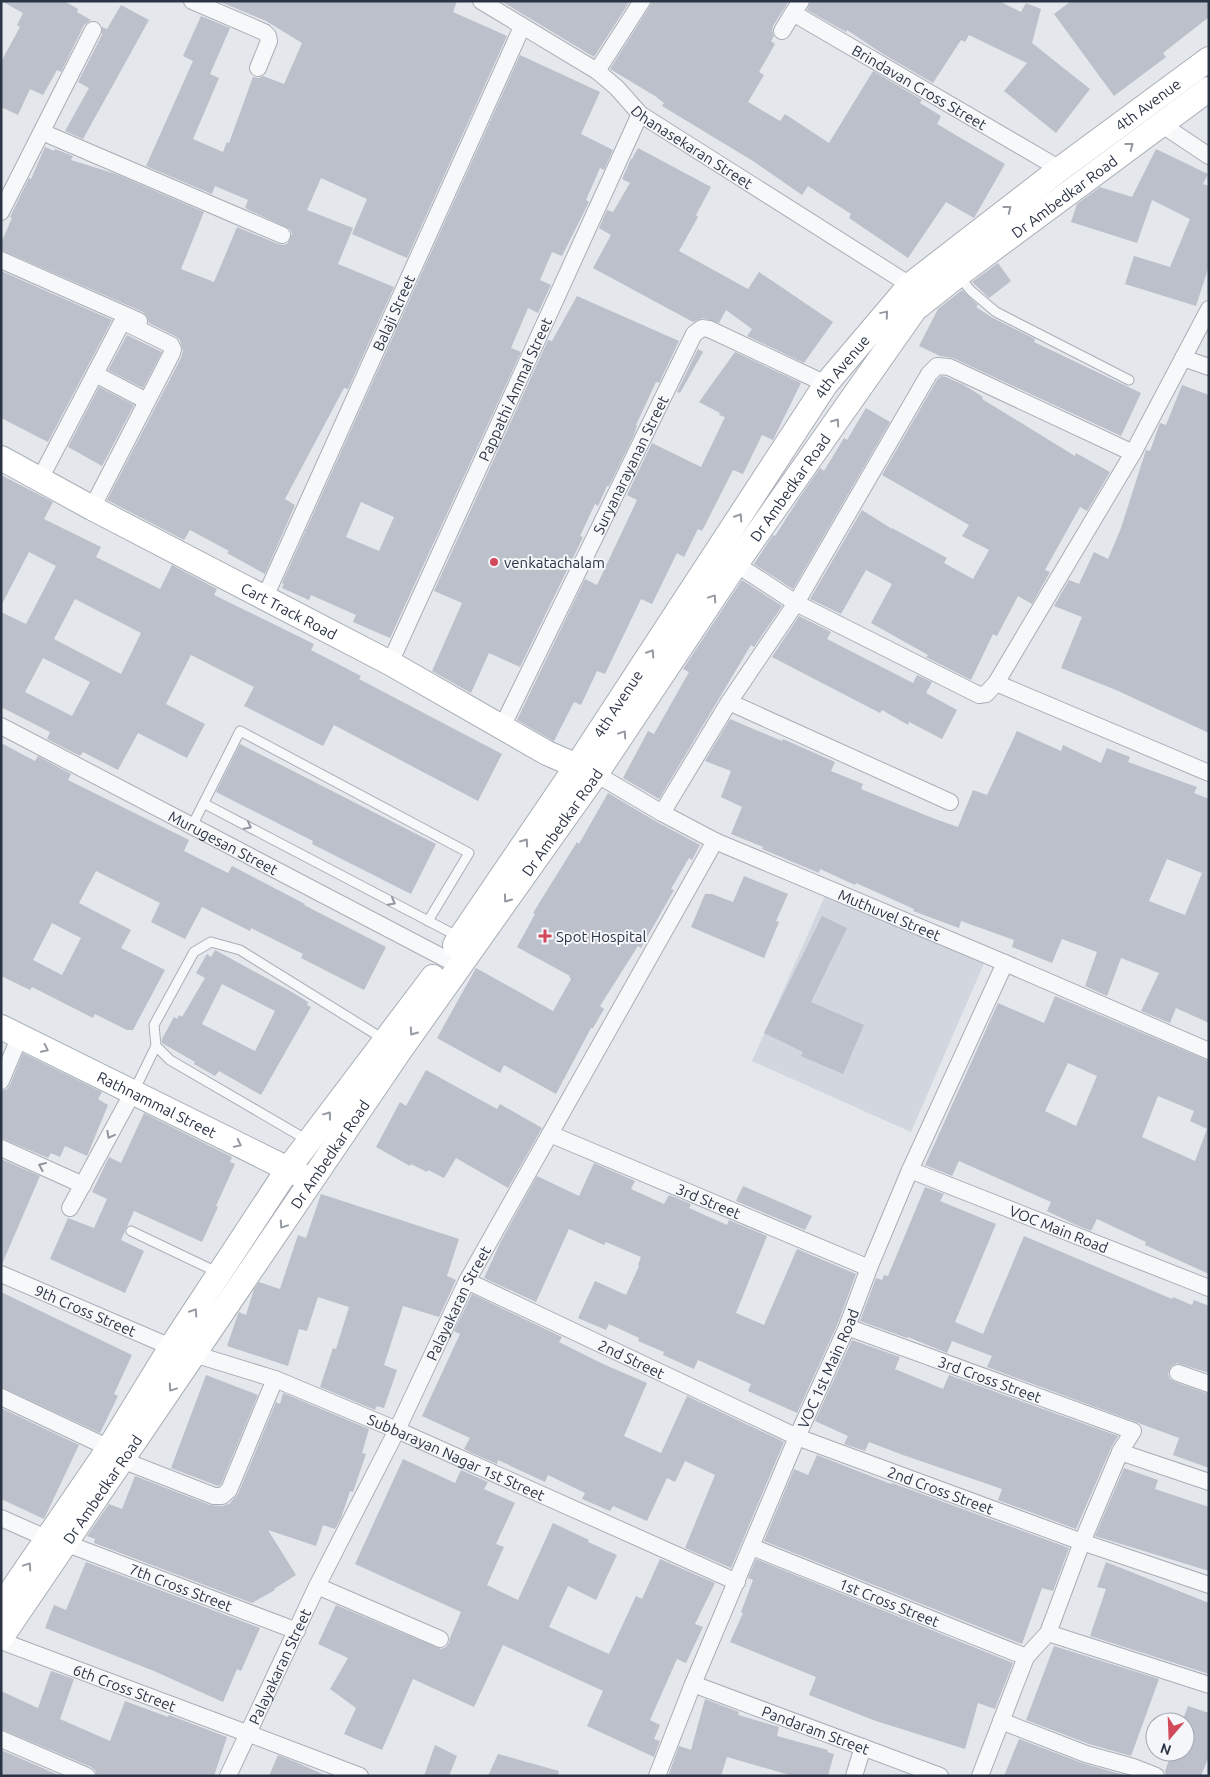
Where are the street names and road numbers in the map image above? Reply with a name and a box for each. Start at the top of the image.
street label: Brindavan Cross Street [849,41,990,133]
street label: 4th Avenue [1112,75,1184,134]
street label: Dhanasekaran Street [628,102,756,192]
street label: Dr Ambedkar Road [1008,152,1120,241]
street label: Balaji Street [369,272,418,353]
street label: Pappathi Ammal Street [475,314,555,464]
street label: 4th Avenue [811,331,873,401]
street label: Suryanarayanan Street [589,392,671,537]
street label: Dr Ambedkar Road [746,430,833,544]
street label: Cart Track Road [238,579,340,642]
street label: 4th Avenue [589,667,646,740]
street label: Dr Ambedkar Road [518,766,606,879]
street label: Murugesan Street [166,807,281,878]
street label: Muthuvel Street [836,885,943,944]
street label: Rathnammal Street [95,1068,219,1141]
street label: Dr Ambedkar Road [287,1097,372,1211]
street label: 3rd Street [674,1180,743,1222]
street label: VOC Main Road [1007,1202,1111,1256]
street label: Palayakaran Street [422,1243,494,1363]
street label: 9th Cross Street [32,1281,139,1340]
street label: VOC 1st Main Road [794,1306,862,1431]
street label: 2nd Street [596,1336,667,1382]
street label: 3rd Cross Street [936,1352,1044,1405]
street label: Subbarayan Nagar 1st Street [365,1410,548,1504]
street label: Dr Ambedkar Road [59,1432,145,1547]
street label: 2nd Cross Street [885,1463,996,1517]
street label: 7th Cross Street [127,1560,235,1614]
street label: 1st Cross Street [837,1574,942,1630]
street label: Palayakaran Street [245,1606,314,1727]
street label: 6th Cross Street [71,1660,178,1714]
street label: Pandaram Street [760,1702,872,1758]

